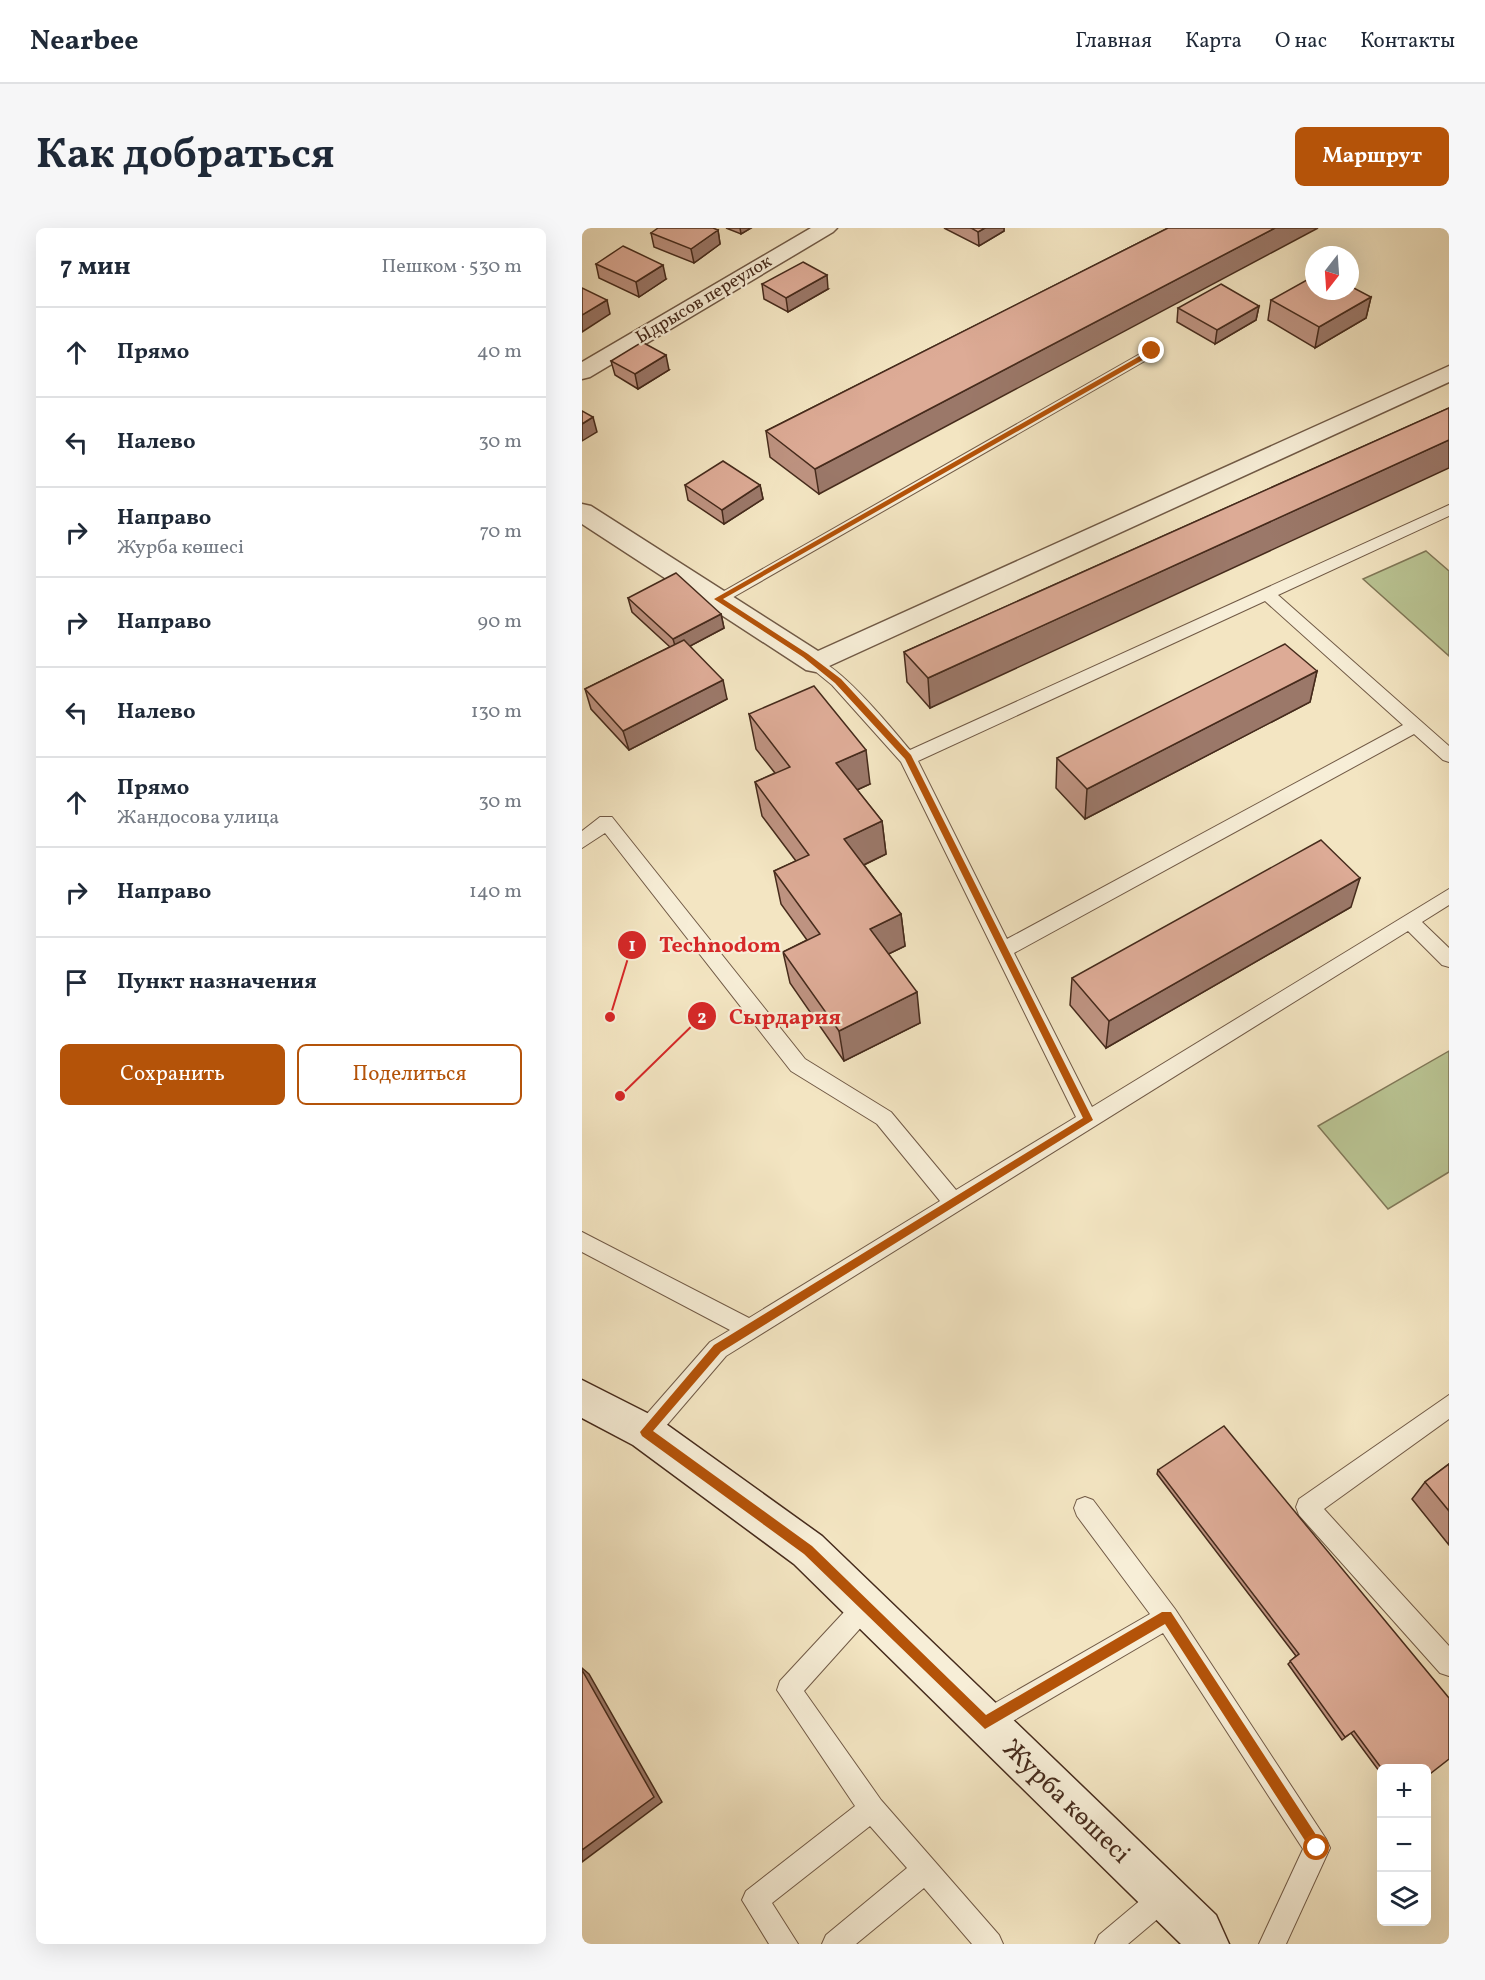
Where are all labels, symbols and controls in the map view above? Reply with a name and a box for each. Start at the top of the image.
text: Nearbee [30,22,139,61]
text: Главная [1075,27,1152,56]
text: Карта [1185,27,1242,56]
text: О нас [1275,27,1327,56]
text: Контакты [1360,27,1455,56]
text: Как добраться [36,127,335,186]
button: Маршрут [1295,127,1449,186]
north arrow [1305,246,1359,300]
text: 7 мин [60,249,131,285]
street label: Ыдрысов переулок [631,249,777,351]
text: Пешком · 530 m [382,253,522,281]
icon: ahead [60,336,93,369]
text: Прямо [117,337,189,368]
route end [1138,337,1164,363]
text: 40 m [477,338,522,366]
icon: left [60,426,93,459]
text: Налево [117,427,196,458]
text: 30 m [478,428,522,456]
text: Направо [117,503,211,534]
icon: right [60,516,93,549]
text: 70 m [479,518,522,546]
text: Журба көшесі [117,534,244,562]
icon: right [60,606,93,639]
text: Направо [117,607,211,638]
text: 90 m [478,608,522,636]
icon: left [60,696,93,729]
text: Налево [117,697,196,728]
text: 130 m [471,698,522,726]
text: Прямо [117,773,189,804]
icon: ahead [60,786,93,819]
text: 30 m [478,788,522,816]
text: Жандосова улица [117,804,279,832]
icon: right [60,876,93,909]
text: Направо [117,877,211,908]
text: 140 m [469,878,522,906]
callout: Technodom [617,925,793,965]
text: Technodom [659,931,781,962]
text: 1 [628,934,636,959]
icon: arrive [60,966,93,999]
text: Пункт назначения [117,967,317,998]
callout: Сырдария [687,996,853,1036]
text: Сырдария [729,1003,841,1034]
text: 2 [697,1006,707,1031]
button: Сохранить [60,1044,285,1105]
button: Поделиться [297,1044,522,1105]
street label: Журба көшесі [994,1732,1138,1872]
map controls [1377,1764,1431,1926]
button: + [1377,1764,1431,1818]
button: − [1377,1818,1431,1872]
route start [1303,1834,1329,1860]
button: layers [1377,1872,1431,1926]

